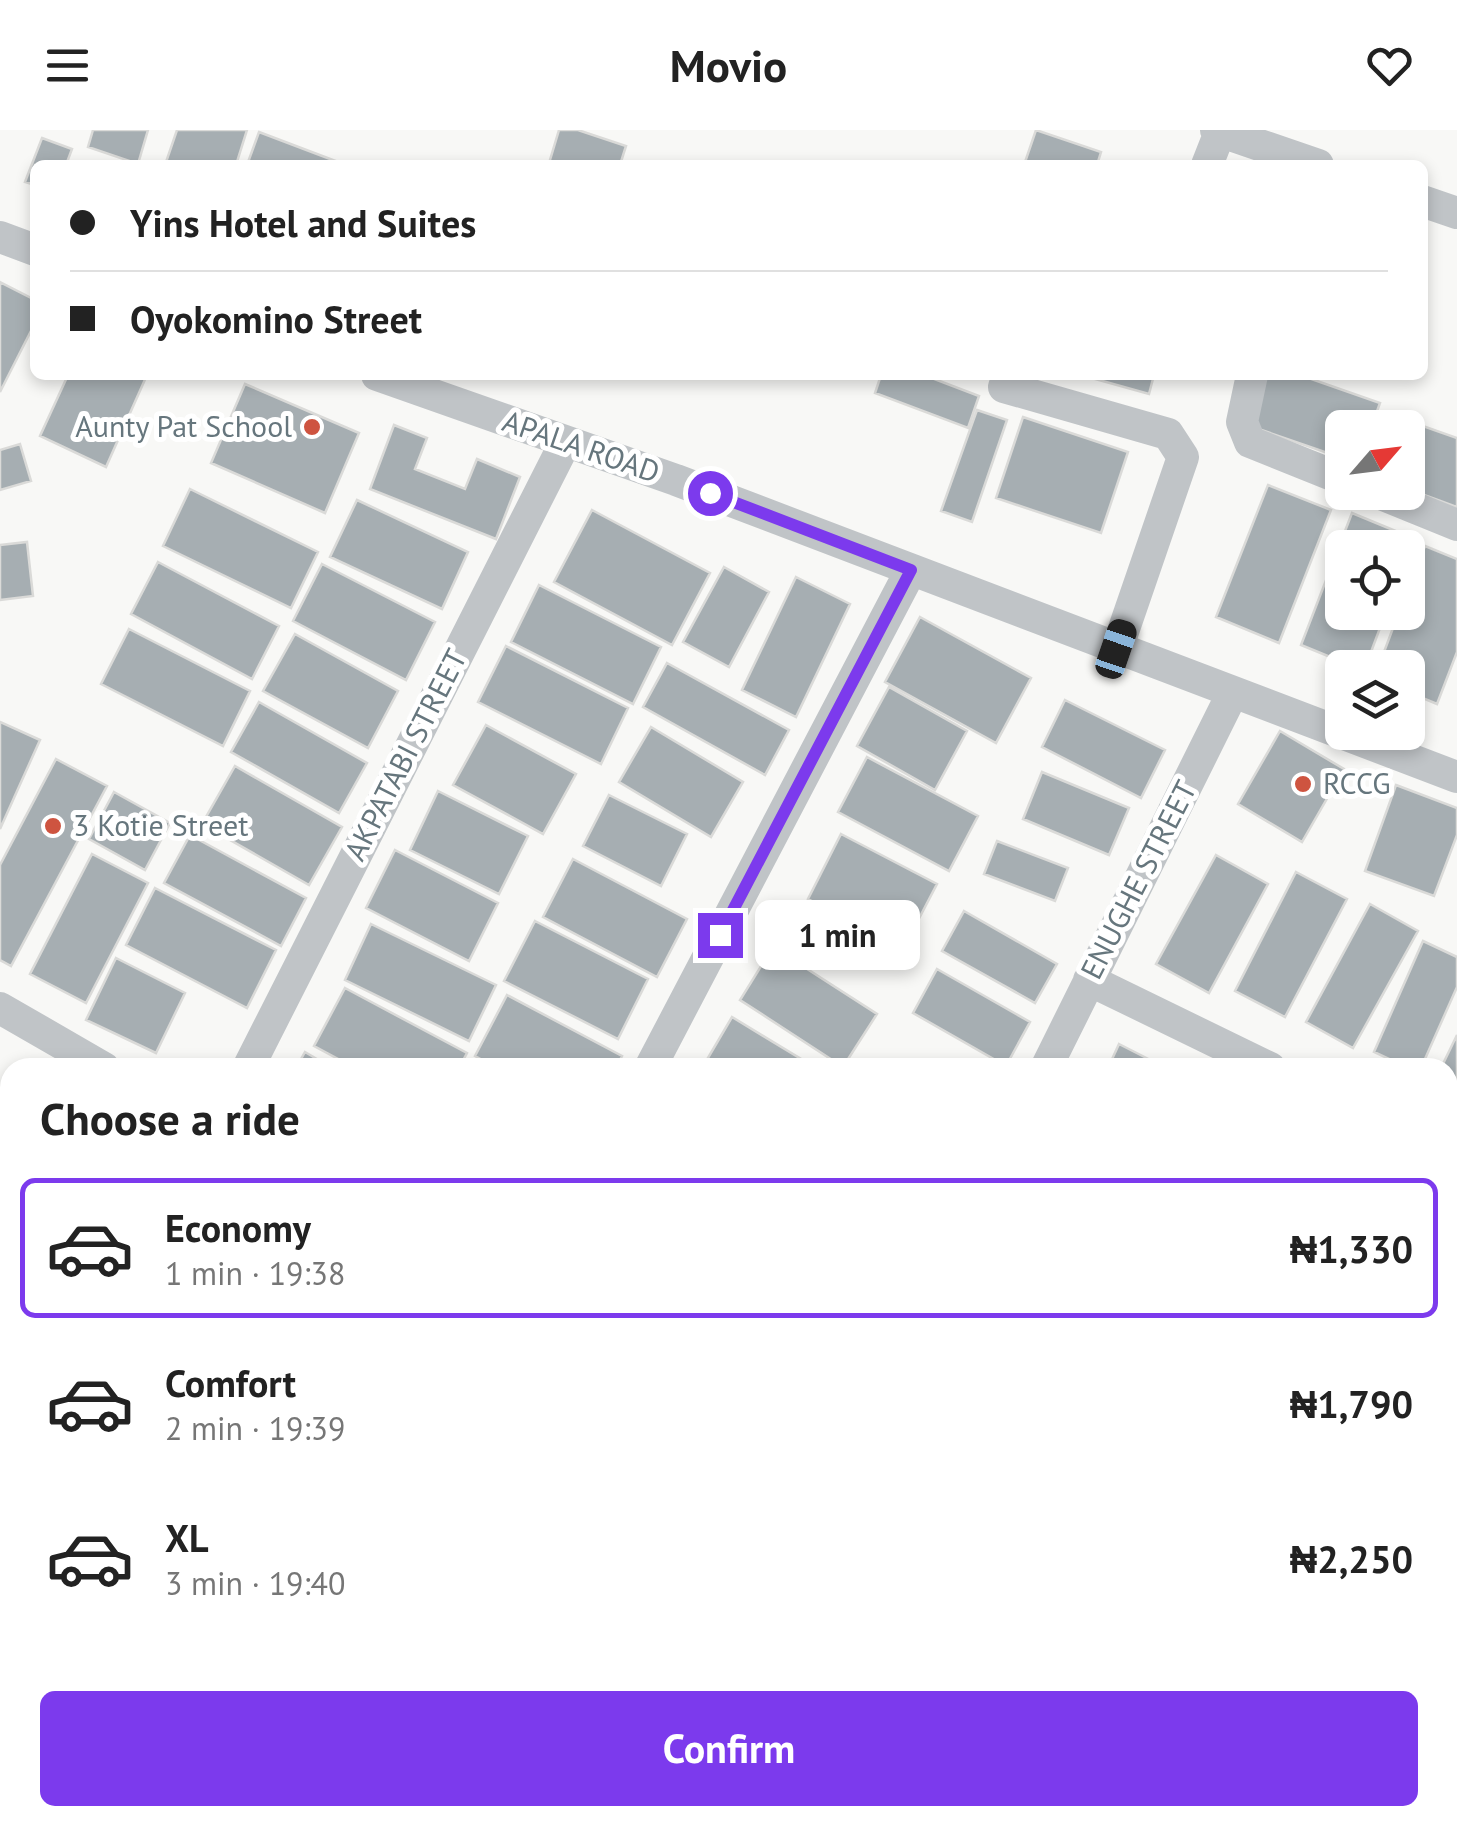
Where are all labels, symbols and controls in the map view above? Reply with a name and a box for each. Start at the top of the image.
text: Movio [670,36,787,94]
icon: menu [40,38,95,93]
icon: heart [1362,38,1417,93]
text: Yins Hotel and Suites [130,198,476,247]
text: Oyokomino Street [130,294,422,343]
street label: APALA ROAD [498,401,665,491]
place label: Aunty Pat School [75,406,292,445]
north arrow [1325,410,1425,510]
map controls [1325,410,1425,750]
marker: Aunty Pat School [301,416,323,438]
route start [688,471,733,516]
button: locate [1325,530,1425,630]
car [1092,616,1140,682]
street label: AKPATABI STREET [335,642,475,867]
button: layers [1325,650,1425,750]
place label: RCCG [1323,763,1391,802]
street label: ENUGHE STREET [1071,773,1205,985]
marker: RCCG [1292,773,1314,795]
place label: 3 Kotie Street [73,805,248,844]
marker: 3 Kotie Street [42,815,64,837]
callout: 1 min [755,900,920,970]
route end [698,913,743,958]
text: 1 min [798,914,877,956]
text: Choose a ride [40,1089,300,1147]
icon: car [45,1203,135,1293]
text: Economy [165,1203,311,1252]
text: ₦1,330 [1290,1224,1413,1273]
text: 1 min · 19:38 [165,1252,345,1294]
icon: car [45,1358,135,1448]
text: Comfort [165,1358,296,1407]
text: ₦1,790 [1290,1379,1413,1428]
text: 2 min · 19:39 [165,1407,345,1449]
icon: car [45,1513,135,1603]
text: XL [165,1513,209,1562]
text: ₦2,250 [1290,1534,1413,1583]
text: 3 min · 19:40 [165,1562,345,1604]
button: Confirm [40,1691,1418,1806]

